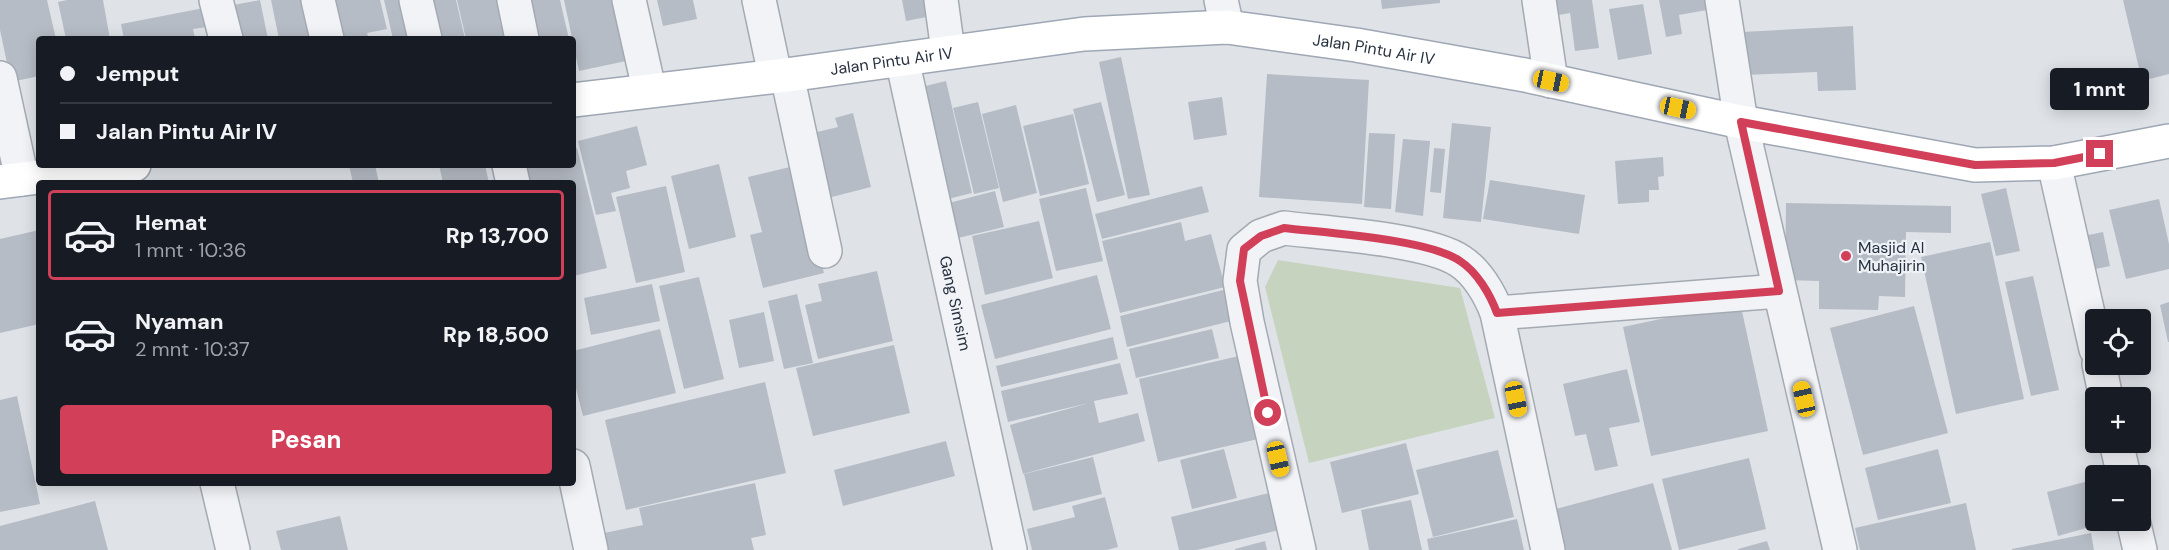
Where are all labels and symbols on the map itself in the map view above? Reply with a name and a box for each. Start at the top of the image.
street label: Jalan Pintu Air IV [1311,29,1437,69]
street label: Jalan Pintu Air IV [829,42,955,79]
callout: 1 mnt [2050,67,2150,109]
car [1532,68,1570,94]
car [1659,95,1697,121]
route end [2086,140,2113,167]
place label: Masjid Al Muhajirin [1858,237,1925,276]
marker: Masjid Al Muhajirin [1839,249,1853,263]
street label: Gang Simsim [935,254,976,353]
car [1791,379,1817,419]
car [1503,380,1529,418]
route start [1254,399,1281,426]
car [1265,439,1291,479]

